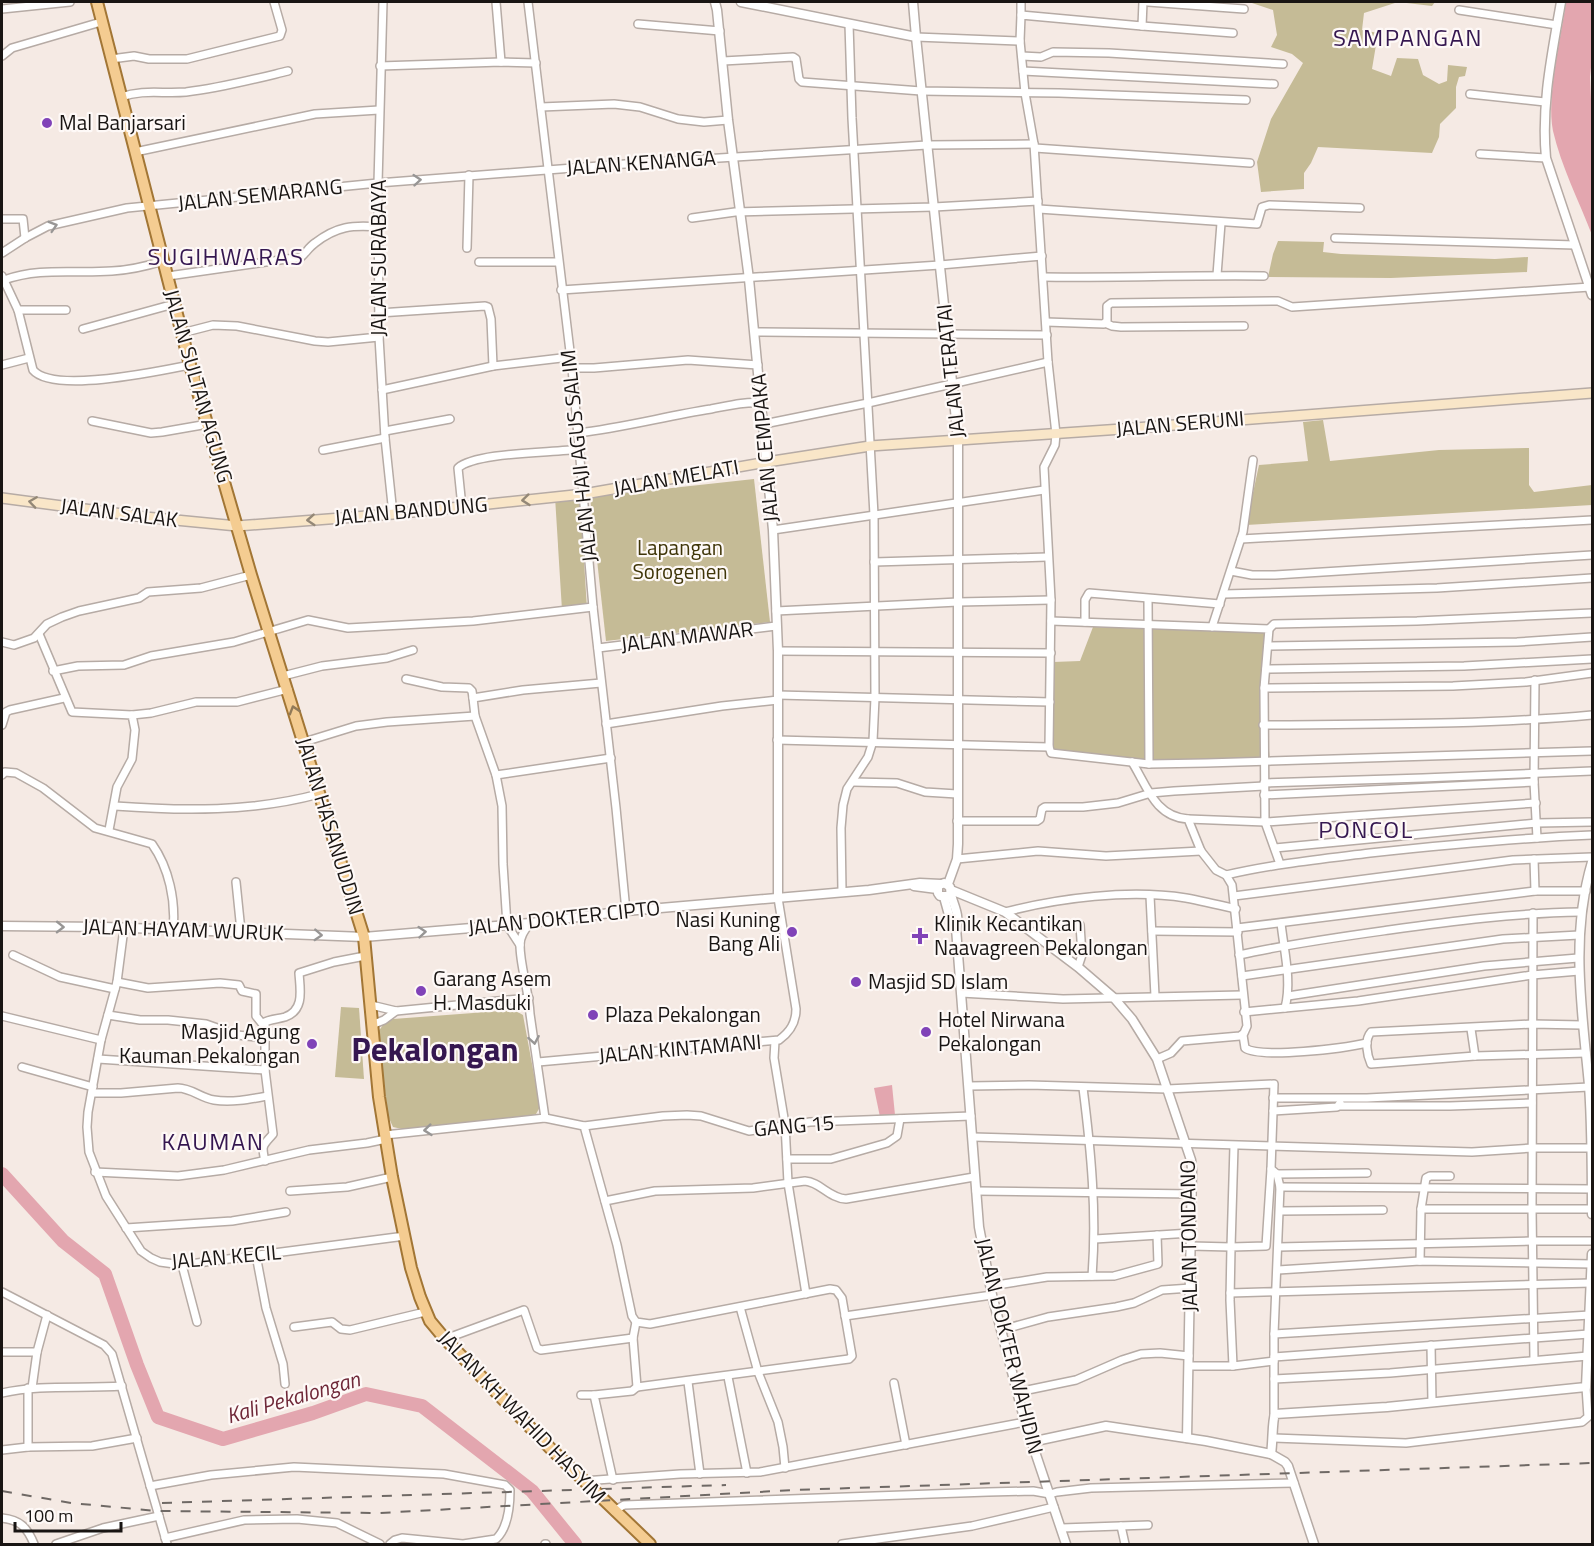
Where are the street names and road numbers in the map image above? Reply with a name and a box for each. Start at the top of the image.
street label: JALAN KENANGA [565,141,717,183]
street label: JALAN SEMARANG [176,169,344,219]
street label: JALAN SURABAYA [362,179,394,337]
street label: JALAN SULTAN AGUNG [156,285,242,486]
street label: JALAN TERATAI [927,302,973,440]
street label: JALAN HAJI AGUS SALIM [551,348,605,564]
street label: JALAN CEMPAKA [742,372,786,524]
street label: JALAN SERUNI [1114,401,1245,445]
street label: JALAN MELATI [610,450,741,504]
street label: JALAN BANDUNG [333,487,489,533]
street label: JALAN SALAK [59,489,180,535]
street label: JALAN MAWAR [619,612,755,660]
street label: JALAN HASANUDDIN [289,733,373,919]
street label: JALAN DOKTER CIPTO [466,891,662,943]
street label: JALAN HAYAM WURUK [82,909,284,949]
street label: JALAN KINTAMANI [597,1025,763,1071]
street label: GANG 15 [752,1106,836,1144]
street label: JALAN TONDANO [1171,1160,1205,1313]
street label: JALAN DOKTER WAHIDIN [968,1234,1052,1458]
street label: JALAN KECIL [170,1235,282,1277]
street label: JALAN KH WAHID HASYIM [431,1322,614,1510]

